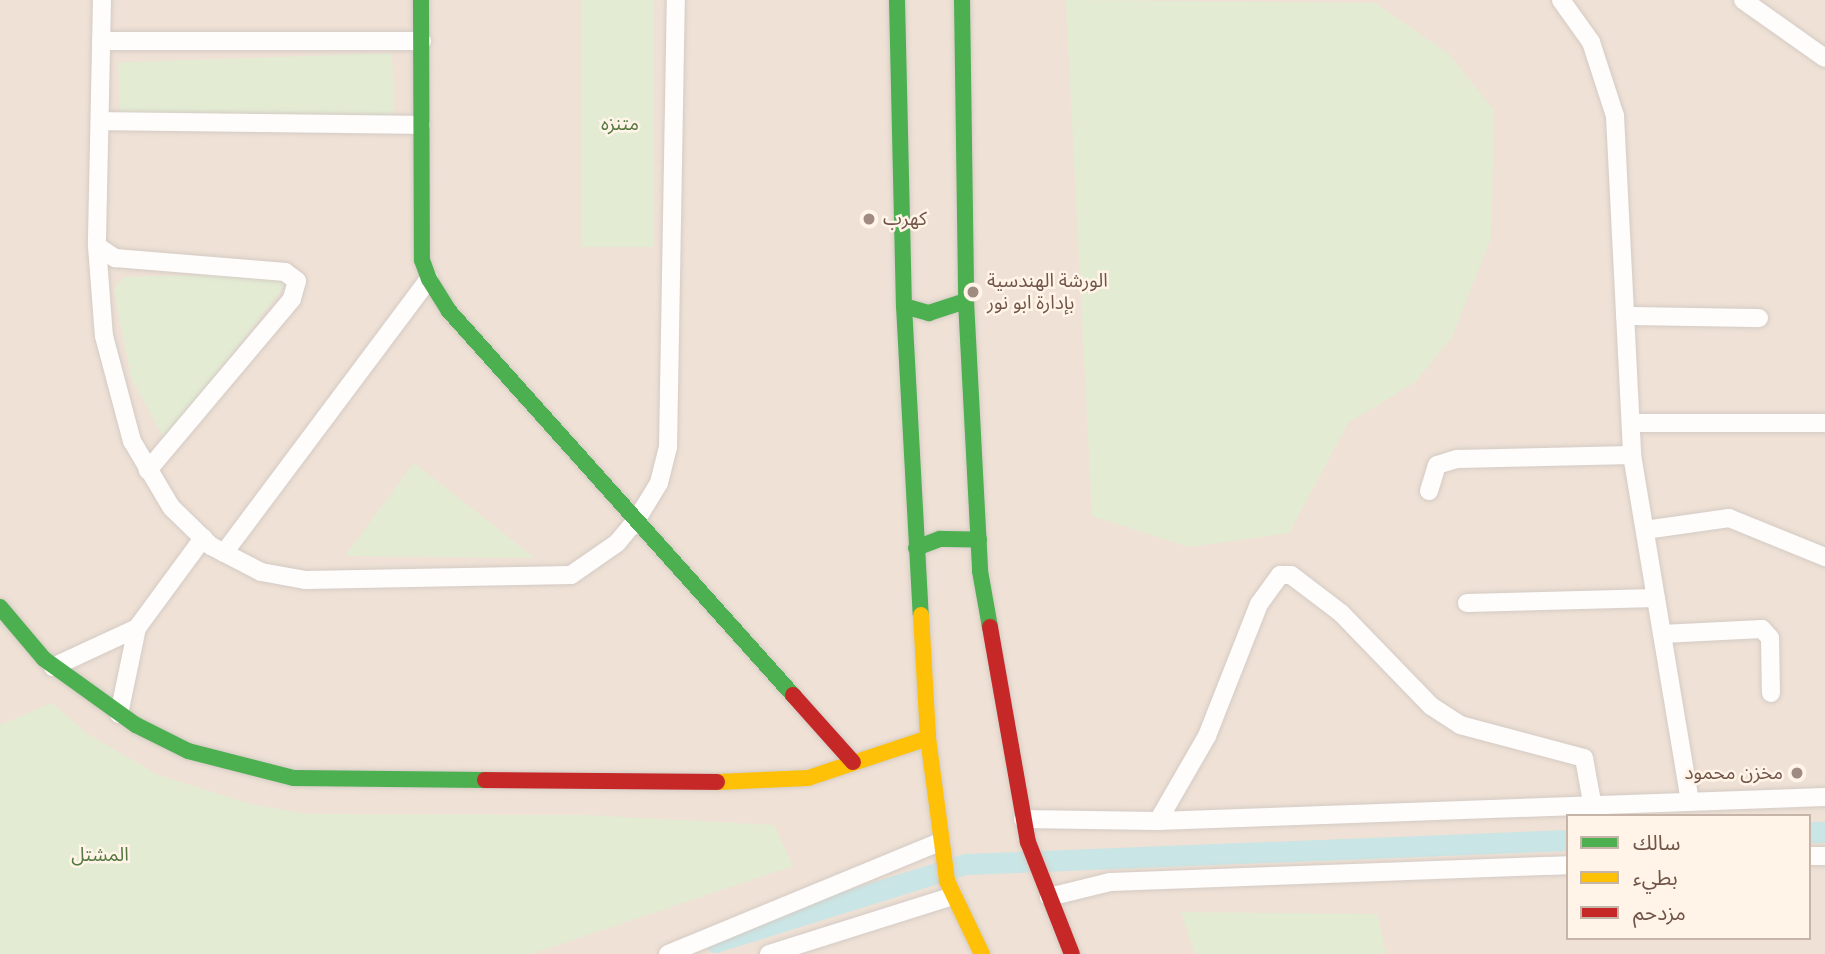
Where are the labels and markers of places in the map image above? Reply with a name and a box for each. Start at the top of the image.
place label: كهرب [883,208,927,230]
marker: كهرب [861,211,877,227]
place label: الورشة الهندسية بإدارة ابو نور [987,270,1108,314]
marker: الورشة الهندسية بإدارة ابو نور [965,284,981,300]
place label: مخزن محمود [1684,762,1783,784]
marker: مخزن محمود [1789,765,1805,781]

